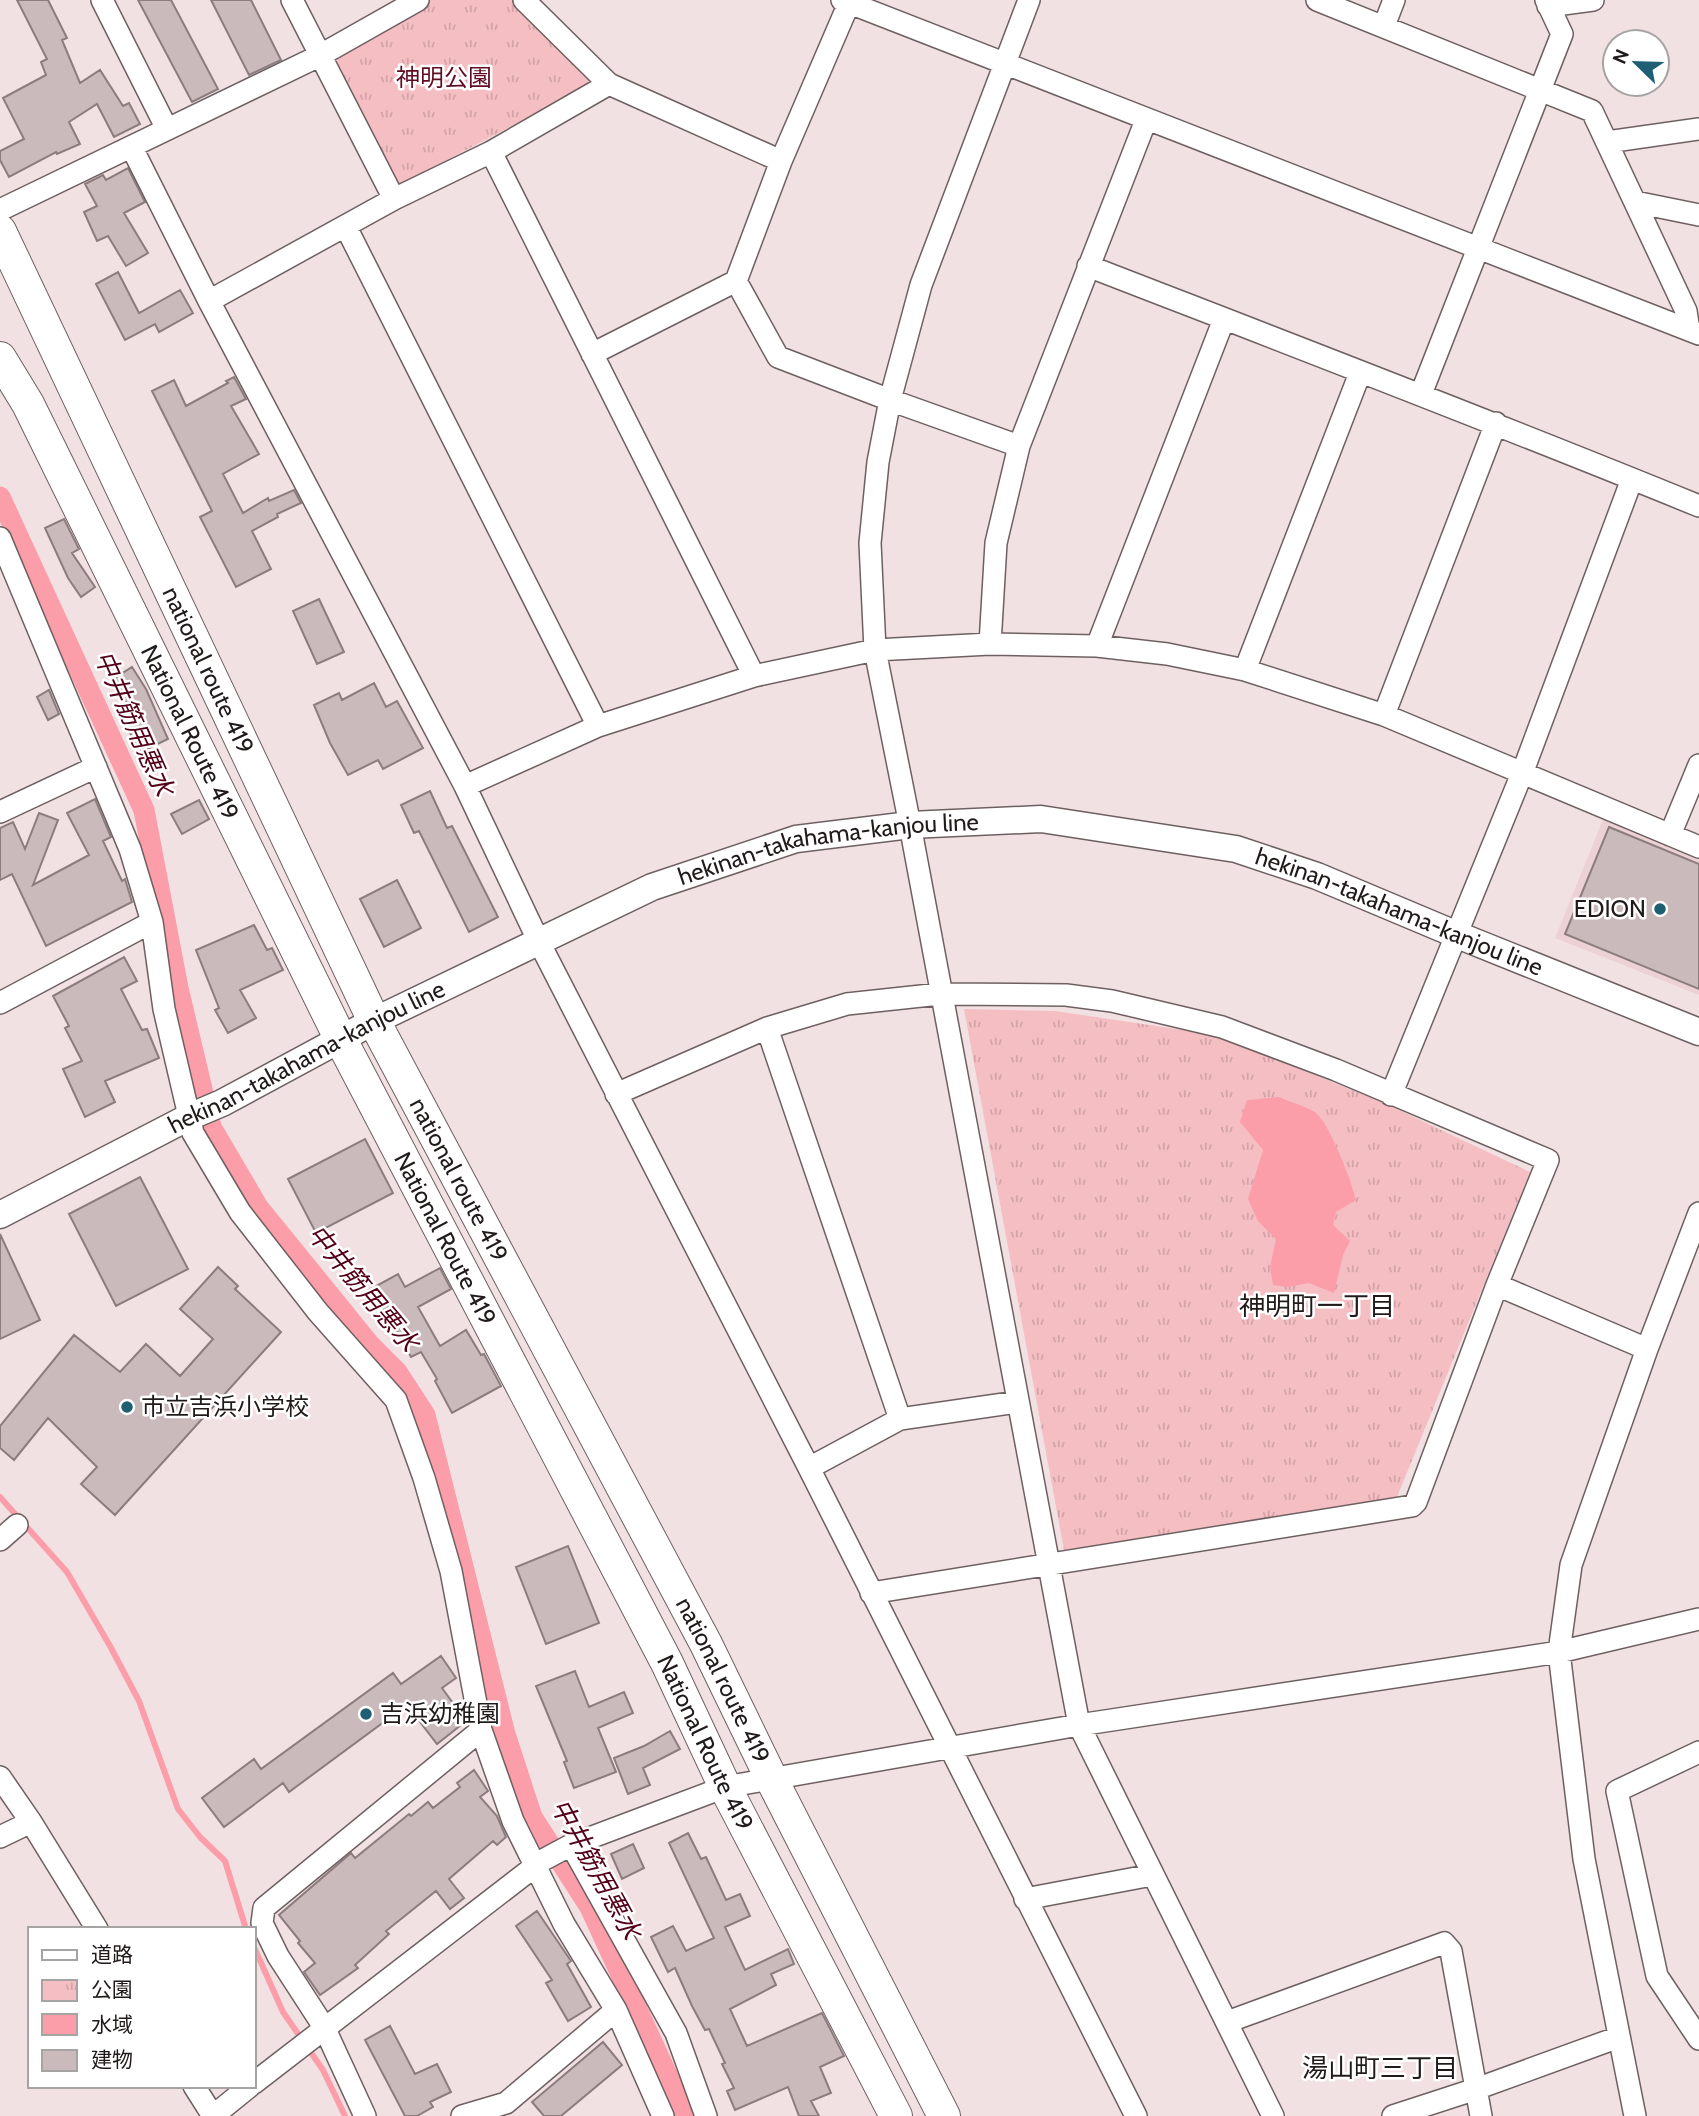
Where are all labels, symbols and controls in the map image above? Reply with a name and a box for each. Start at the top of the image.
north arrow [1601,28,1671,98]
text: N [1608,46,1634,67]
park label: 神明公園 [396,63,492,92]
street label: national route 419 [157,582,260,758]
street label: National Route 419 [135,640,245,824]
water label: 中井筋用悪水 [88,645,182,803]
street label: hekinan-takahama-kanjou line [674,807,979,891]
street label: hekinan-takahama-kanjou line [1252,842,1547,982]
place label: EDION [1574,894,1646,923]
marker: EDION [1652,901,1668,917]
street label: hekinan-takahama-kanjou line [163,974,449,1139]
street label: national route 419 [404,1093,514,1266]
street label: National Route 419 [388,1147,503,1330]
water label: 中井筋用悪水 [301,1218,427,1360]
district label: 神明町一丁目 [1239,1290,1395,1322]
place label: 市立吉浜小学校 [141,1392,309,1421]
marker: 市立吉浜小学校 [119,1399,135,1415]
street label: national route 419 [670,1592,777,1768]
street label: National Route 419 [651,1650,760,1835]
place label: 吉浜幼稚園 [380,1699,500,1728]
marker: 吉浜幼稚園 [358,1706,374,1722]
water label: 中井筋用悪水 [544,1793,649,1948]
legend [28,1927,256,2088]
text: 道路 [91,1942,133,1967]
text: 公園 [91,1977,133,2002]
text: 水域 [91,2012,133,2037]
text: 建物 [91,2047,133,2072]
district label: 湯山町三丁目 [1302,2052,1458,2084]

